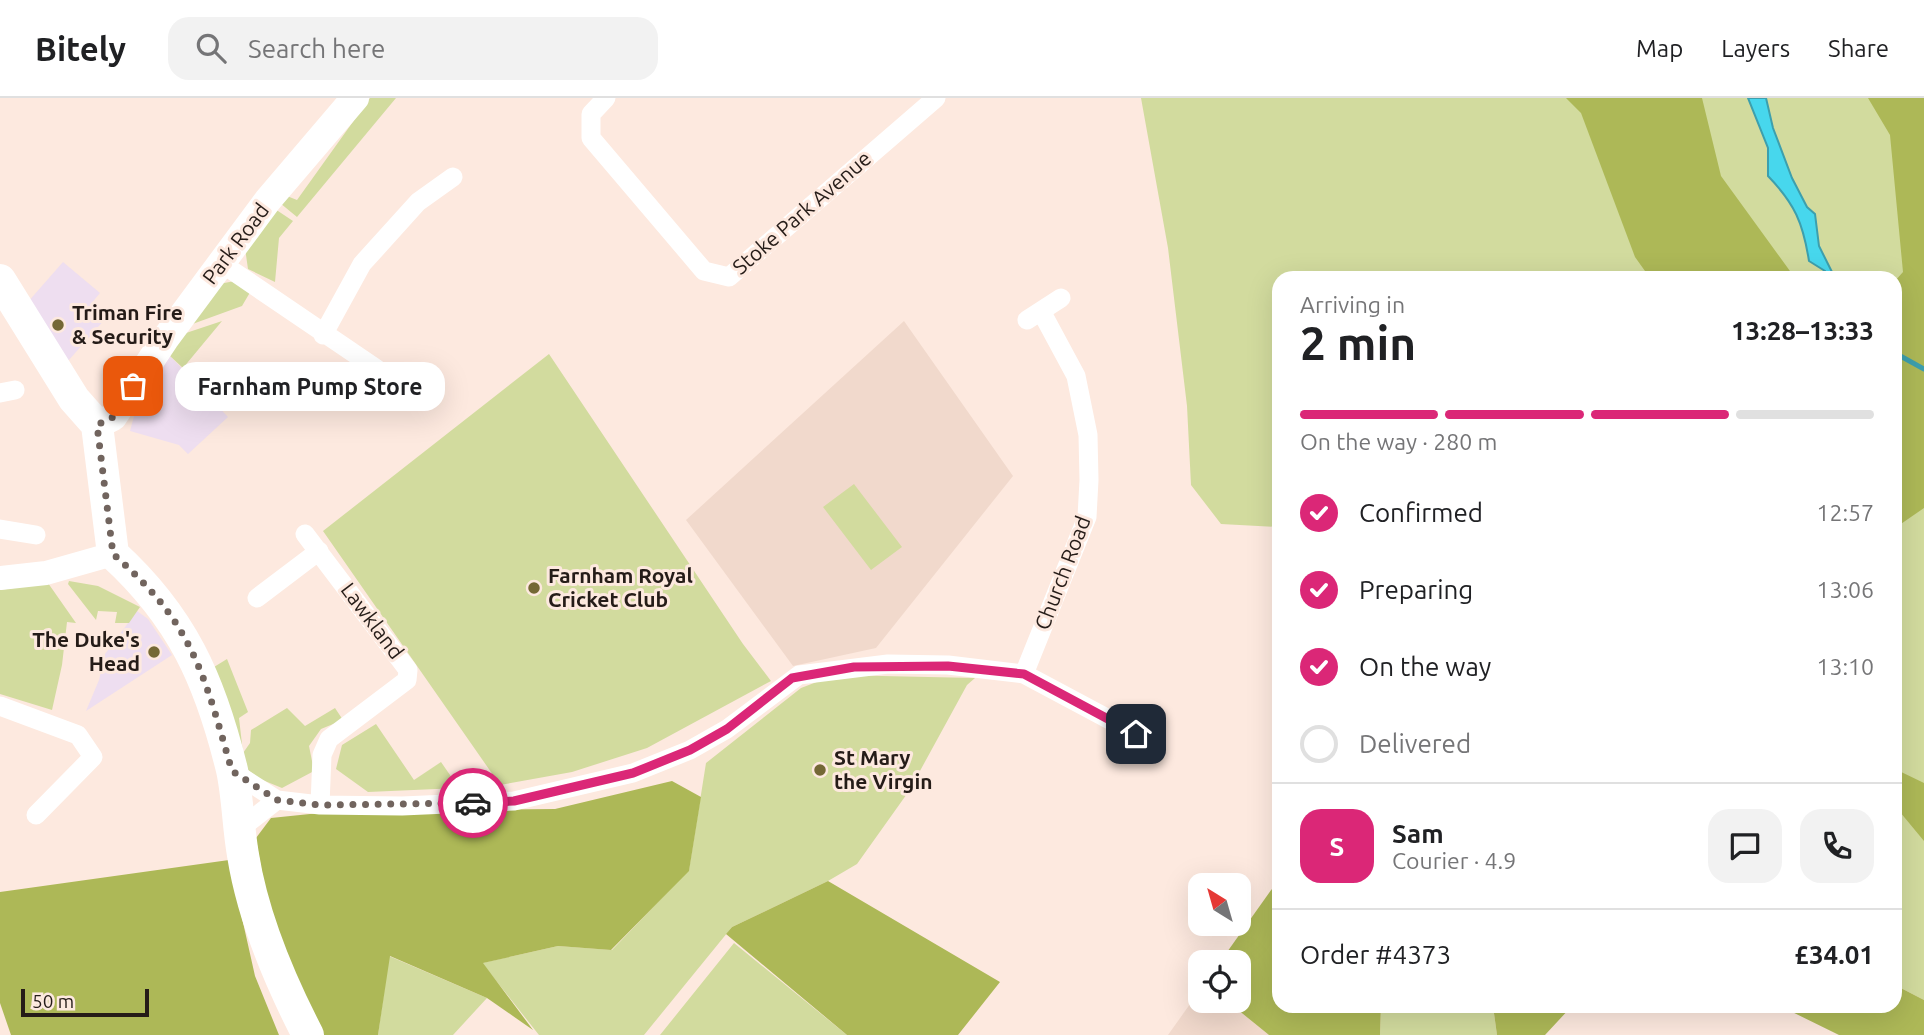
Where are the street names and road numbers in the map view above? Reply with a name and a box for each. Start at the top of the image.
street label: Stoke Park Avenue [727,146,875,279]
street label: Park Road [197,198,273,289]
street label: Church Road [1029,512,1095,633]
street label: Lawkland [336,578,409,663]

